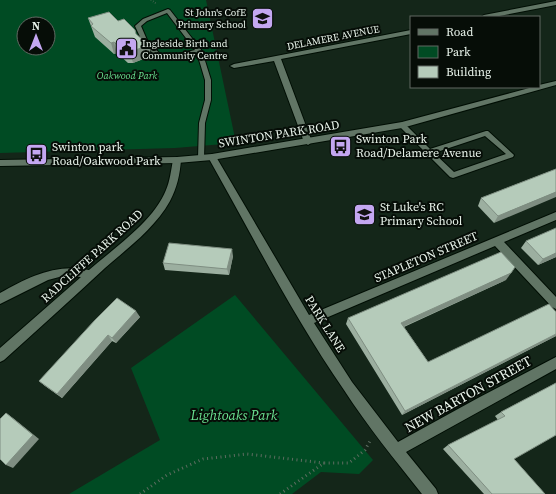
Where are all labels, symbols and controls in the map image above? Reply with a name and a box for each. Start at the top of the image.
school or university icon: St John's CofE Primary School [249,5,275,31]
place label: St John's CofE Primary School [177,6,246,31]
north arrow [16,16,56,56]
legend [410,16,540,88]
text: N [32,19,40,34]
street label: DELAMERE AVENUE [286,22,380,53]
text: Road [446,24,473,40]
public building icon: Ingleside Birth and Community Centre [113,36,139,62]
place label: Ingleside Birth and Community Centre [142,37,228,62]
text: Park [446,44,471,60]
text: Building [446,64,491,80]
park label: Oakwood Park [97,69,157,82]
street label: SWINTON PARK ROAD [217,117,341,151]
place label: Swinton Park Road/Delamere Avenue [356,131,481,161]
bus stop icon: Swinton Park Road/Delamere Avenue [327,133,353,159]
place label: Swinton park Road/Oakwood Park [52,139,161,169]
bus stop icon: Swinton park Road/Oakwood Park [24,141,50,167]
place label: St Luke's RC Primary School [380,199,463,229]
school or university icon: St Luke's RC Primary School [352,201,378,227]
street label: RADCLIFFE PARK ROAD [38,206,146,306]
street label: STAPLETON STREET [372,228,481,286]
street label: PARK LANE [301,293,349,355]
street label: NEW BARTON STREET [401,351,536,437]
park label: Lightoaks Park [190,405,278,425]

